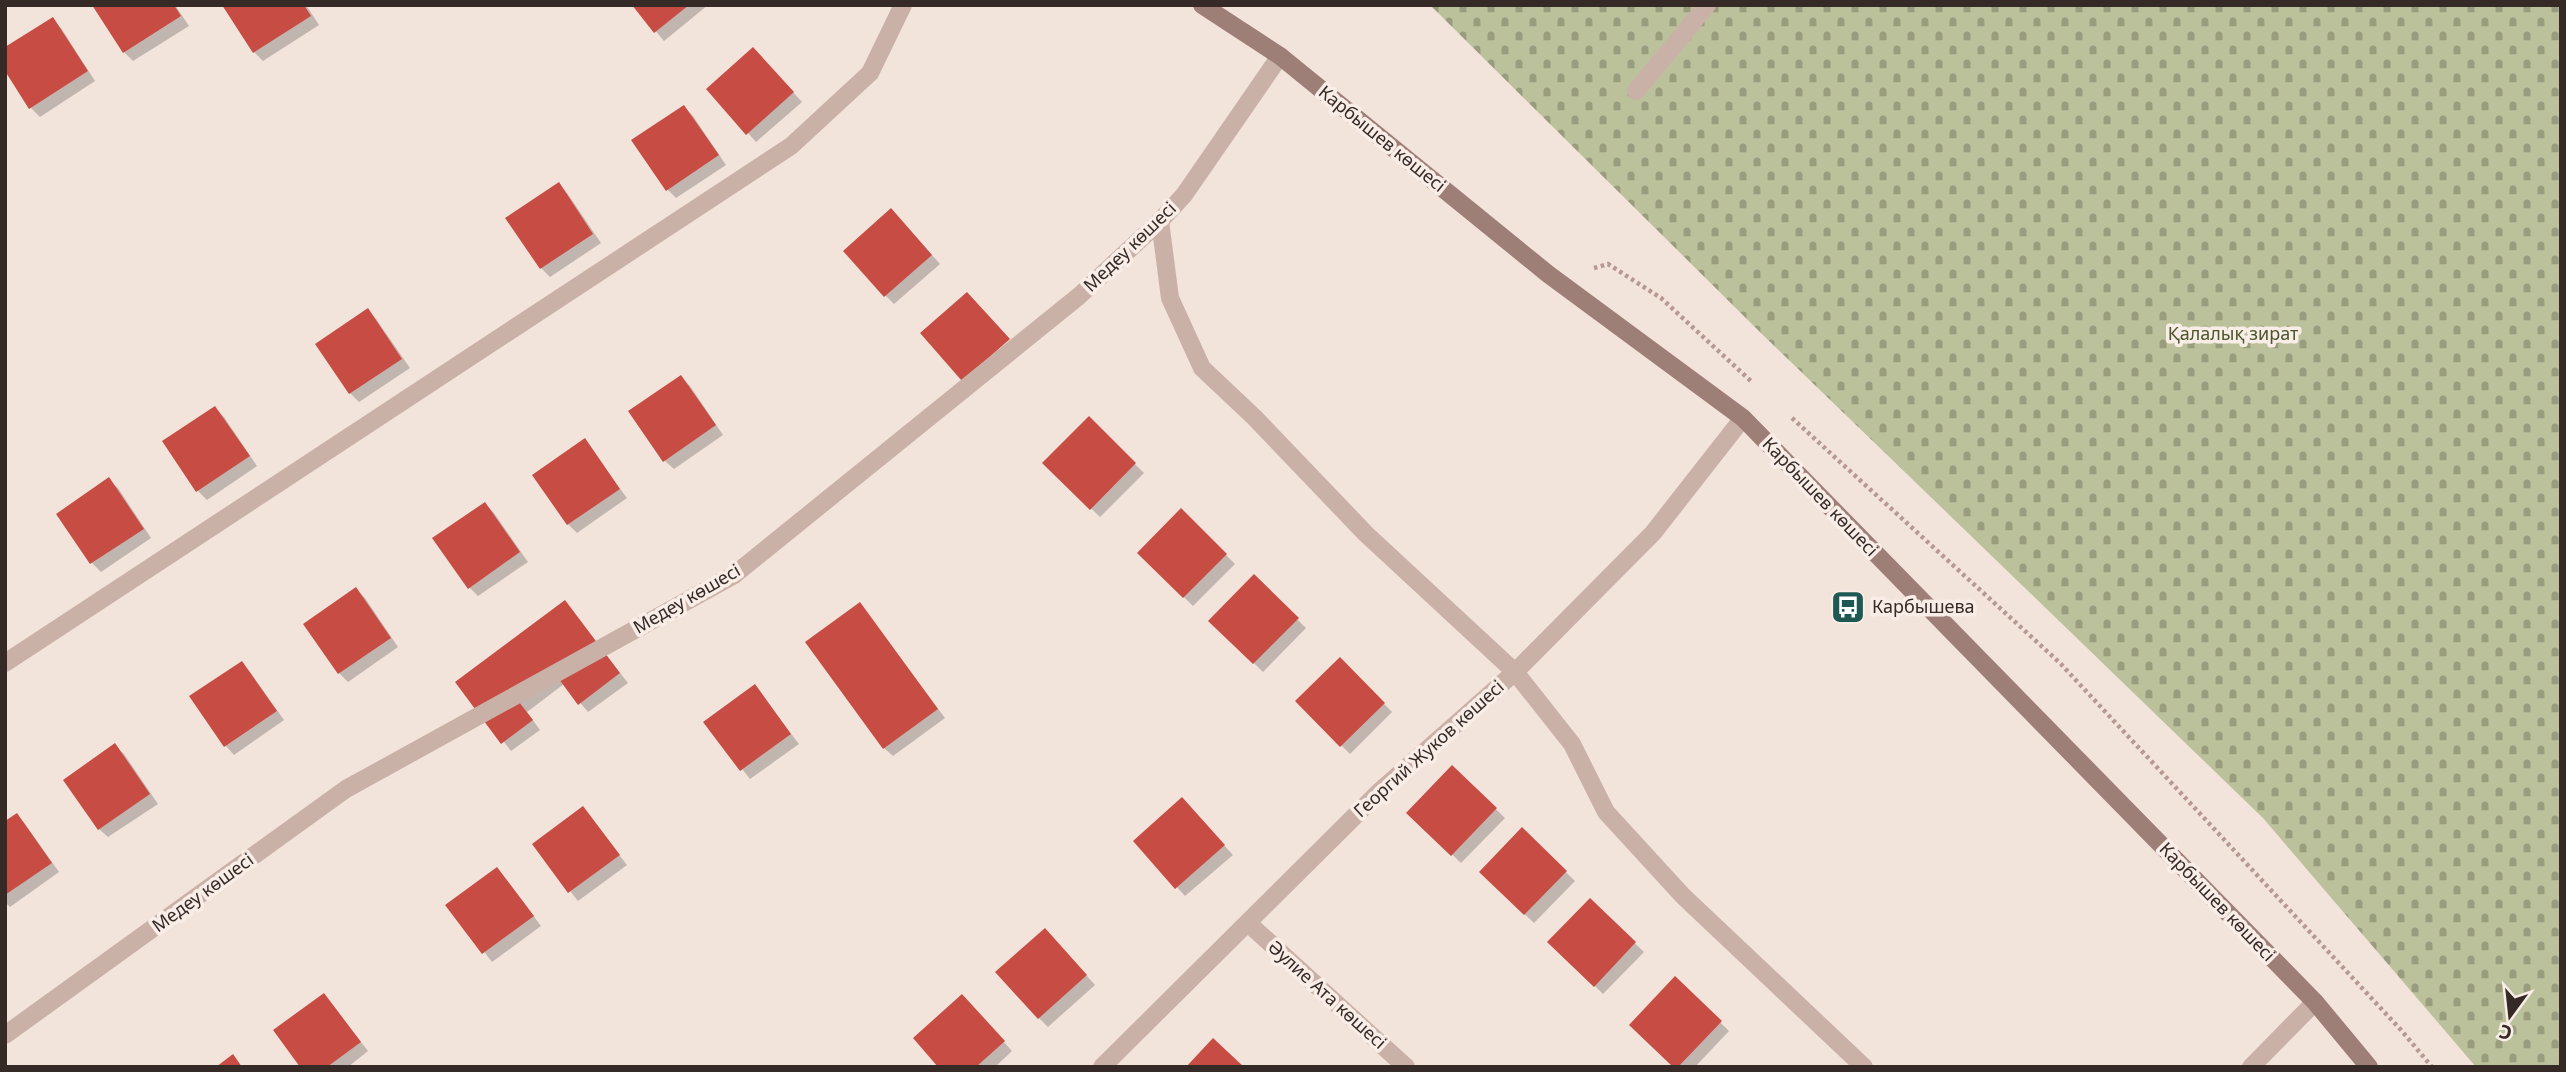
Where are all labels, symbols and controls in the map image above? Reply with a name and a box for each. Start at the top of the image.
street label: Карбышев көшесі [1314,80,1451,197]
street label: Медеу көшесі [1078,196,1181,297]
park label: Қалалық зират [2168,321,2299,345]
street label: Карбышев көшесі [1758,432,1884,561]
street label: Медеу көшесі [629,558,744,638]
bus stop icon: Карбышева [1829,588,1867,626]
place label: Карбышева [1872,594,1975,618]
street label: Георгий Жуков көшесі [1348,674,1509,822]
street label: Карбышев көшесі [2155,837,2281,966]
street label: Медеу көшесі [147,847,258,937]
street label: Әулие Ата көшесі [1263,935,1392,1054]
north arrow [2475,981,2545,1051]
text: С [2496,1018,2515,1047]

